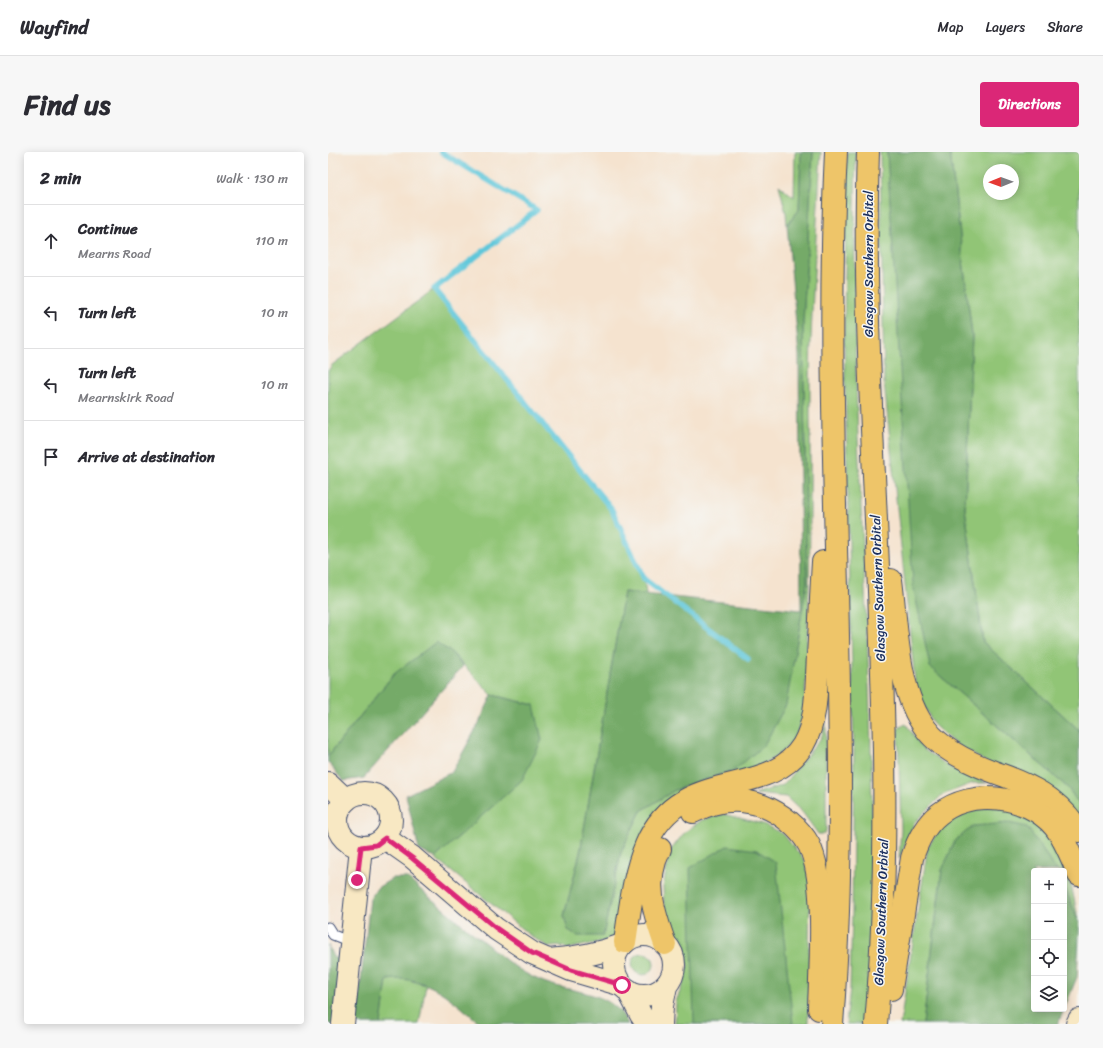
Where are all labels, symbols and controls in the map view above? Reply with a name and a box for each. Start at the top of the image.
text: Wayfind [20,11,88,44]
text: Map [938,15,963,40]
text: Layers [985,15,1025,40]
text: Share [1047,15,1083,40]
text: Find us [24,80,111,129]
button: Directions [980,82,1079,127]
text: 2 min [40,163,81,193]
north arrow [983,164,1019,200]
text: Walk · 130 m [216,167,288,190]
street label: Glasgow Southern Orbital [857,190,880,337]
text: Continue [78,216,138,242]
text: 110 m [255,229,288,252]
icon: ahead [40,230,62,252]
text: Mearns Road [78,242,151,265]
text: Turn left [78,300,136,326]
text: 10 m [261,301,288,324]
icon: left [40,302,62,324]
text: Turn left [78,360,136,386]
text: 10 m [261,373,288,396]
icon: left [40,374,62,396]
text: Mearnskirk Road [78,386,173,409]
text: Arrive at destination [78,444,215,470]
icon: arrive [40,446,62,468]
street label: Glasgow Southern Orbital [864,514,892,662]
street label: Glasgow Southern Orbital [867,838,895,986]
map controls [1031,868,1067,1012]
button: + [1031,868,1067,904]
route end [348,871,366,889]
button: − [1031,904,1067,940]
button: locate [1031,940,1067,976]
route start [613,976,631,994]
button: layers [1031,976,1067,1012]

